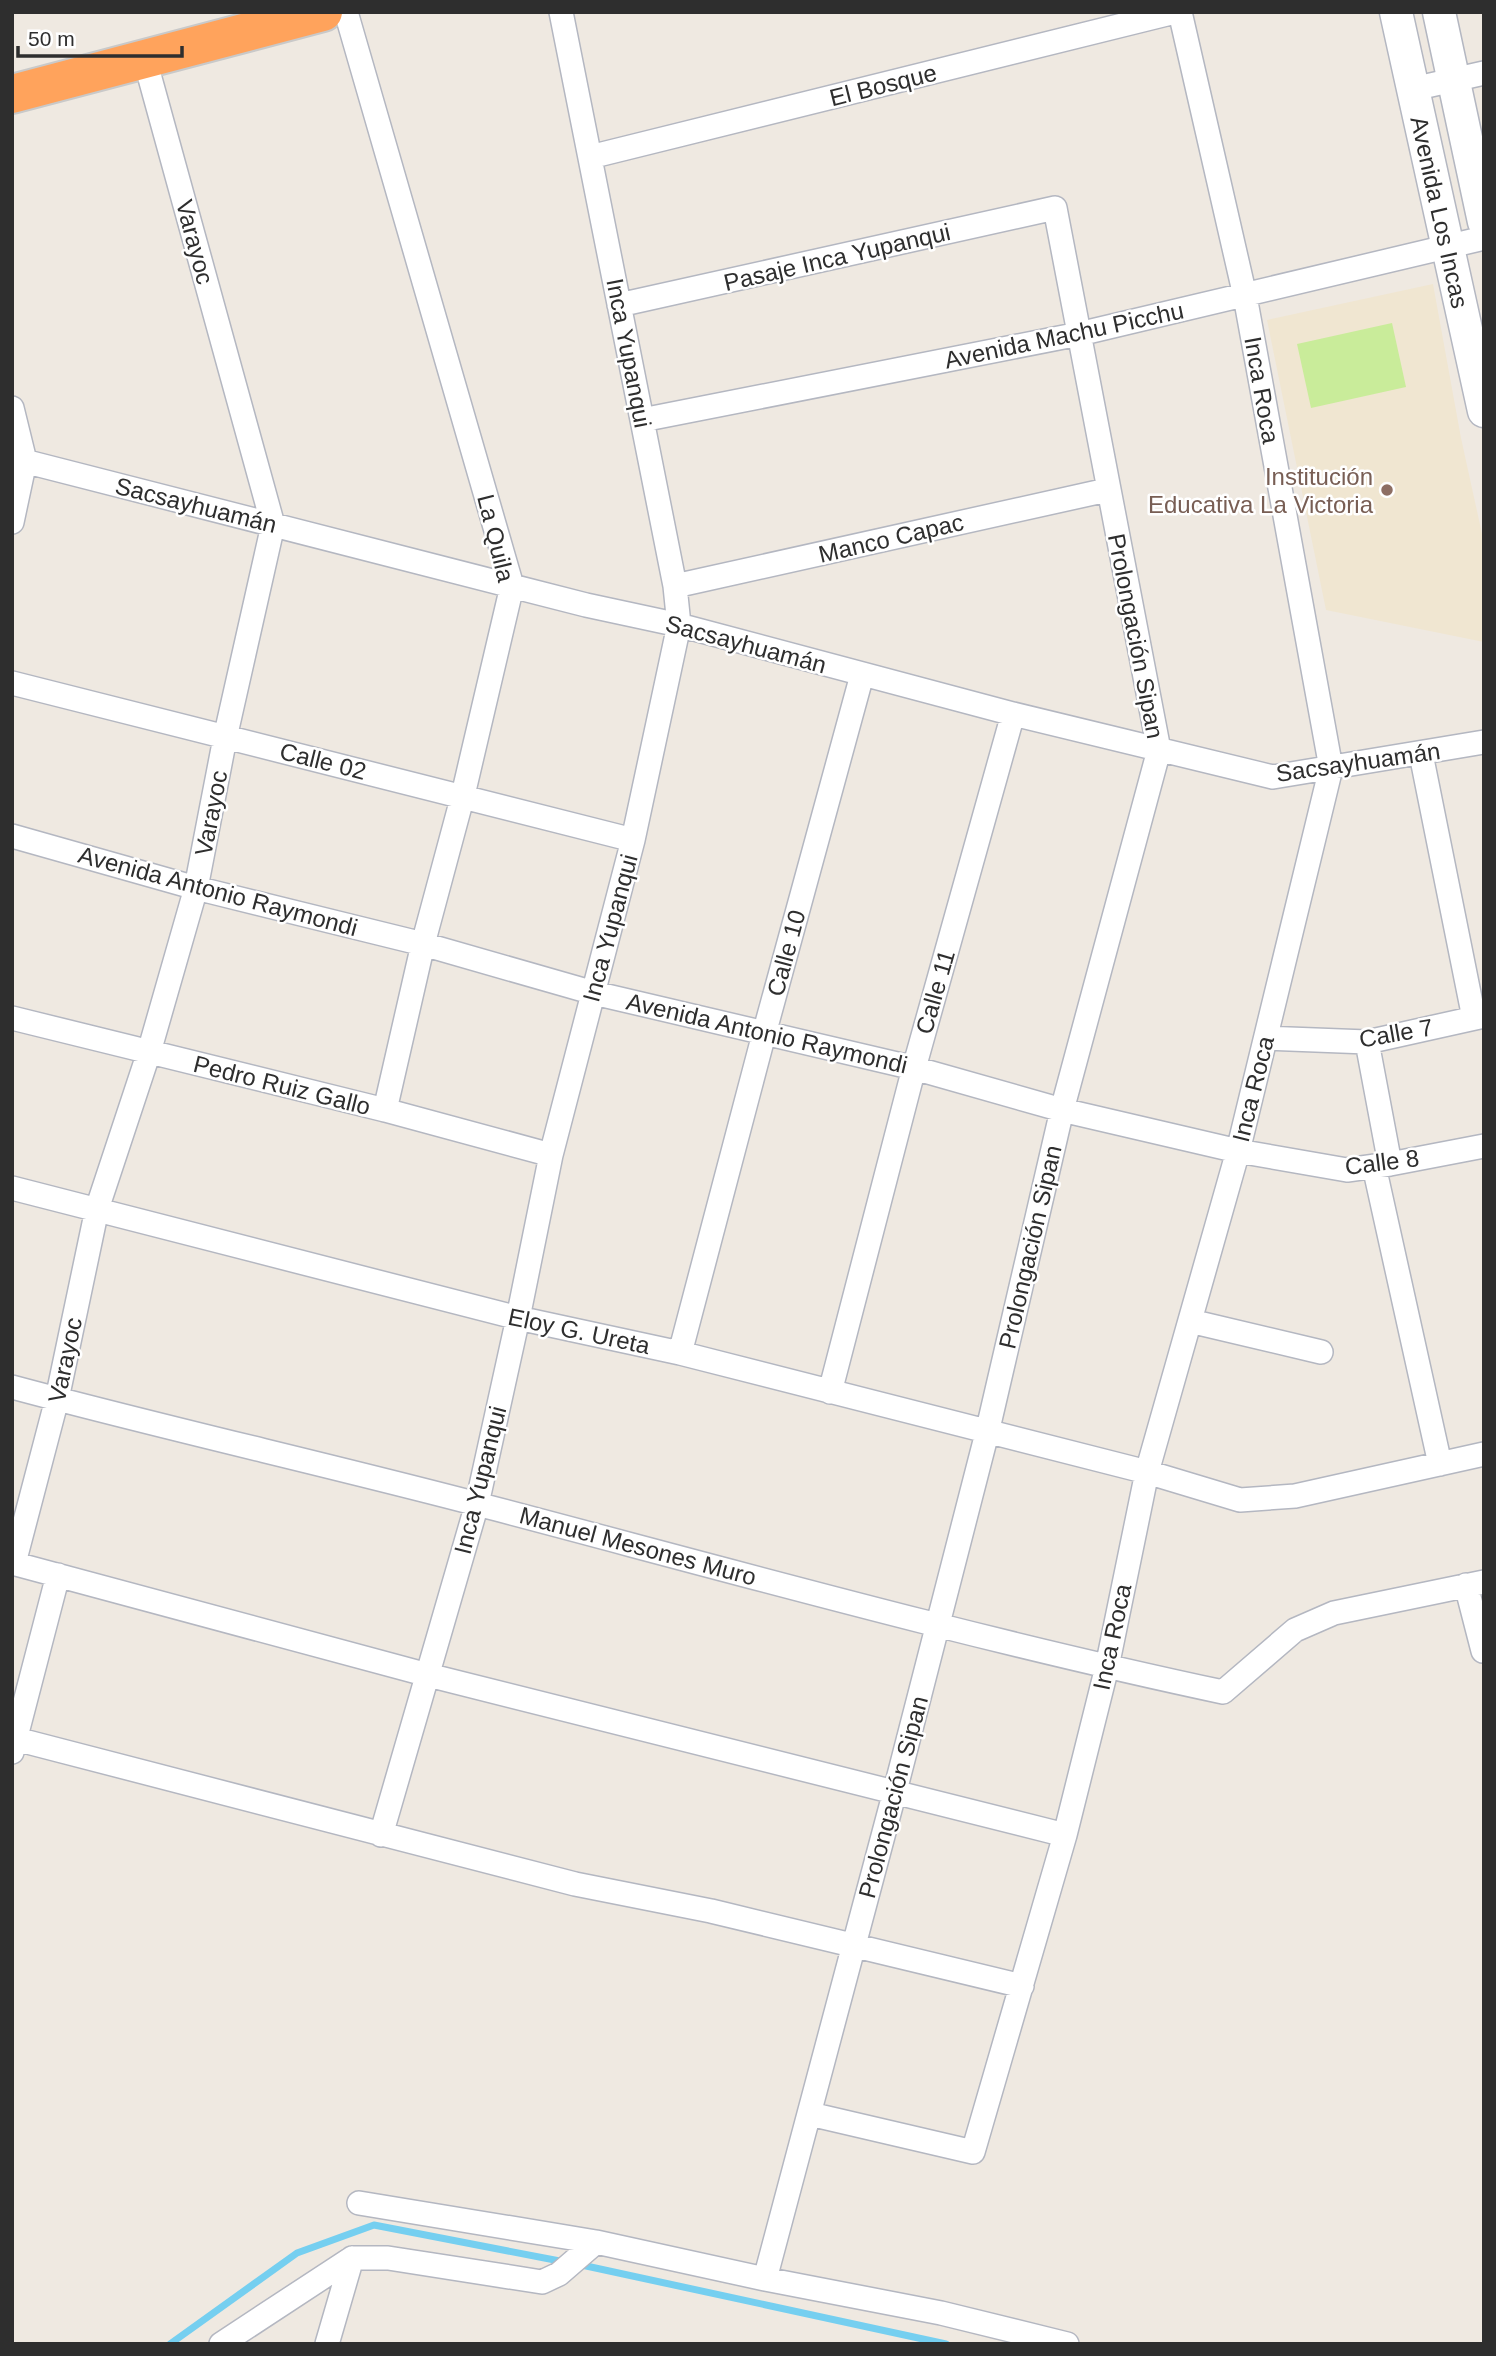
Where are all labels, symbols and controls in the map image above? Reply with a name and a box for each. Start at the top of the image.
scale bar [18,14,182,58]
text: 50 m [28,27,75,50]
street label: El Bosque [827,59,939,111]
street label: Avenida Los Incas [1406,114,1474,311]
street label: Varayoc [171,197,219,287]
street label: Pasaje Inca Yupanqui [721,218,953,296]
street label: Inca Yupanqui [601,276,657,430]
street label: Avenida Machu Picchu [942,296,1186,374]
street label: Inca Roca [1239,334,1285,446]
place label: Institución Educativa La Victoria [1148,463,1374,518]
street label: Sacsayhuamán [112,472,280,538]
marker: Institución Educativa La Victoria [1379,482,1395,498]
street label: La Quila [472,491,520,585]
street label: Manco Capac [816,508,966,568]
street label: Prolongación Sipan [1103,531,1169,741]
street label: Sacsayhuamán [663,610,829,678]
street label: Calle 02 [277,737,369,785]
street label: Sacsayhuamán [1274,737,1442,787]
street label: Varayoc [190,768,232,858]
street label: Avenida Antonio Raymondi [76,841,360,941]
street label: Inca Yupanqui [577,851,643,1005]
street label: Calle 10 [762,907,810,999]
street label: Calle 11 [910,947,960,1037]
street label: Avenida Antonio Raymondi [624,987,910,1079]
street label: Calle 7 [1357,1013,1435,1053]
street label: Inca Roca [1227,1033,1279,1145]
street label: Pedro Ruiz Gallo [191,1050,373,1120]
street label: Prolongación Sipan [993,1143,1067,1351]
street label: Calle 8 [1343,1144,1421,1180]
street label: Eloy G. Ureta [506,1303,653,1359]
street label: Varayoc [43,1315,87,1405]
street label: Inca Yupanqui [449,1403,511,1557]
street label: Manuel Mesones Muro [517,1501,759,1591]
street label: Inca Roca [1088,1581,1137,1693]
street label: Prolongación Sipan [853,1693,933,1901]

